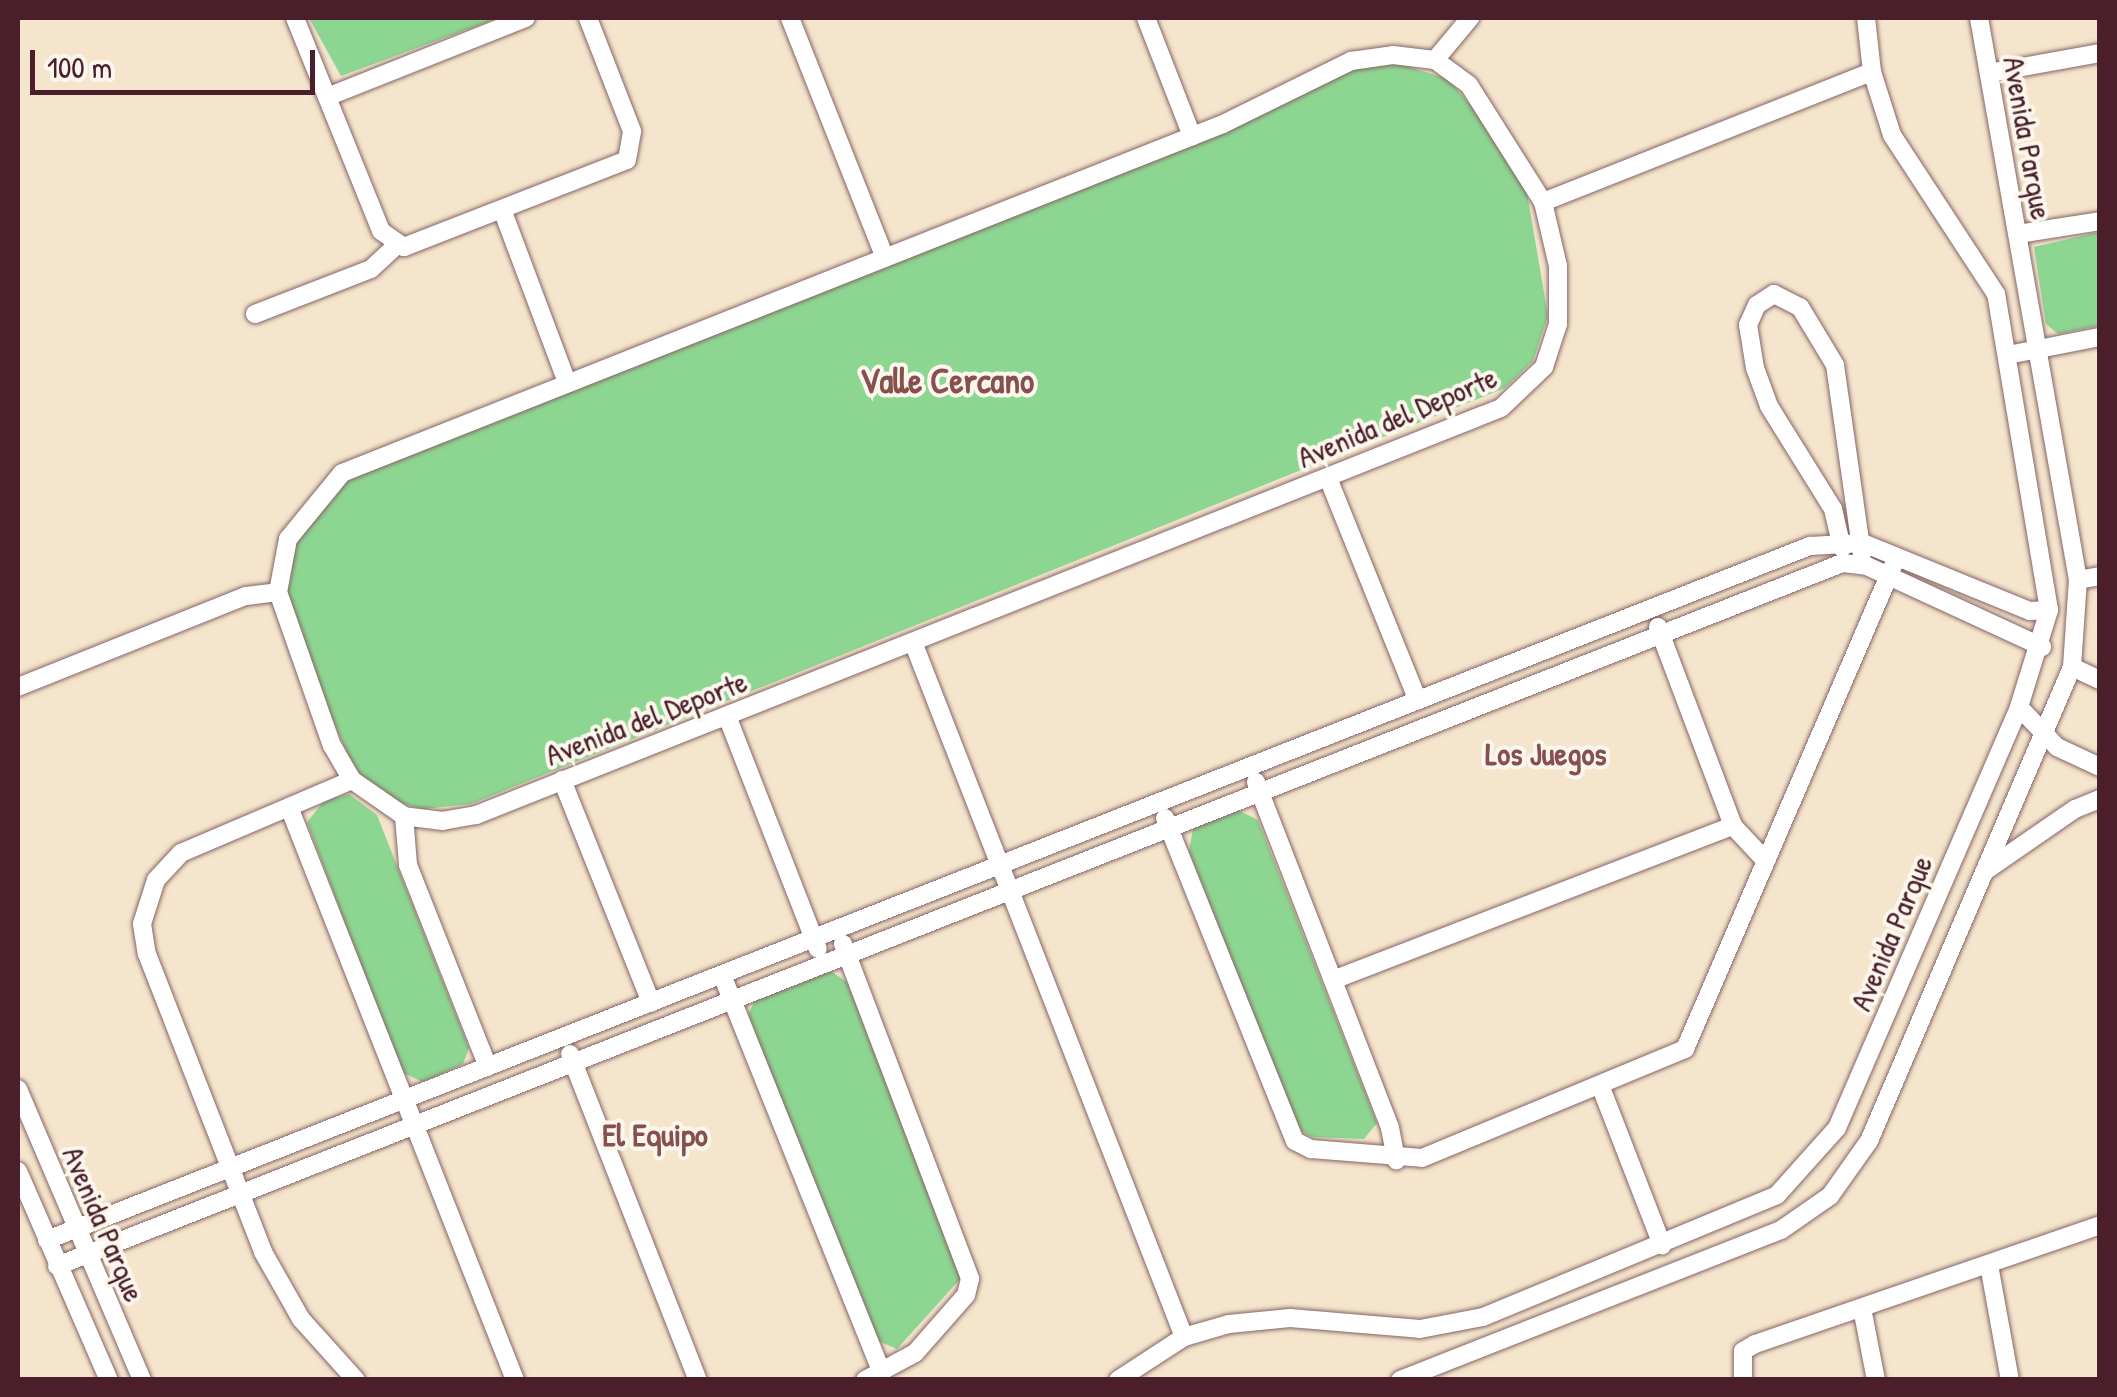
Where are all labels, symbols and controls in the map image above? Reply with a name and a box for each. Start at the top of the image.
scale bar [35,30,320,92]
text: 100 m [47,47,112,87]
street label: Avenida Parque [1996,54,2060,222]
street label: Avenida del Deporte [1292,359,1502,475]
district label: Valle Cercano [860,360,1034,402]
street label: Avenida del Deporte [540,663,752,773]
district label: Los Juegos [1485,735,1607,773]
street label: Avenida Parque [1842,850,1940,1016]
district label: El Equipo [602,1116,708,1154]
street label: Avenida Parque [55,1141,153,1307]

